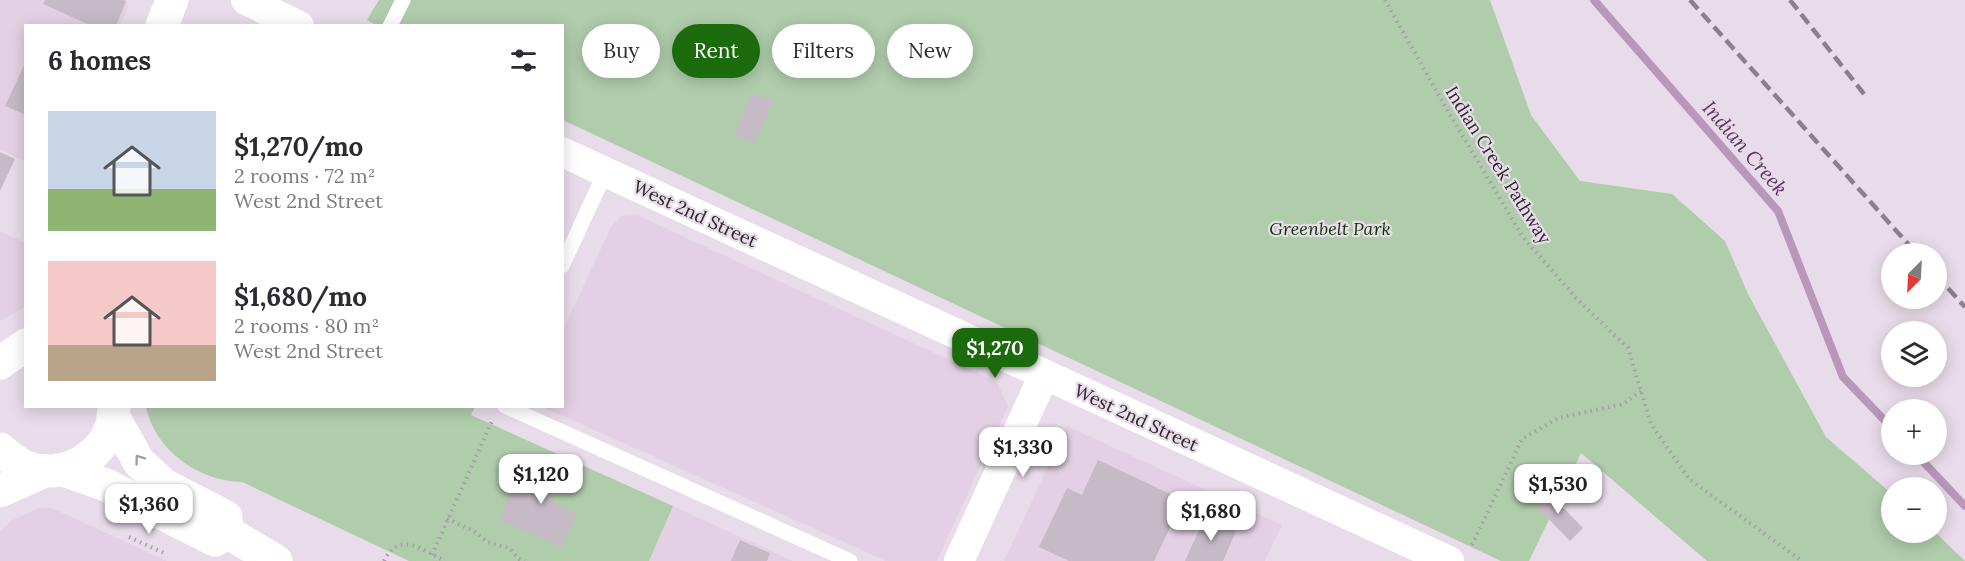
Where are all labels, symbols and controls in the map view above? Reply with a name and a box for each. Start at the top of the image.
chip: Buy [582,24,660,78]
chip: Rent [672,24,760,78]
chip: Filters [772,24,875,78]
chip: New [887,24,973,78]
text: 6 homes [48,44,151,77]
icon: filters [507,44,540,77]
street label: Indian Creek Pathway [1440,81,1557,248]
water label: Indian Creek [1698,95,1793,200]
text: $1,270/mo [234,130,363,163]
icon: home [96,135,168,207]
text: 2 rooms · 72 m² [234,163,375,188]
street label: West 2nd Street [630,175,761,252]
text: West 2nd Street [234,188,383,213]
park label: Greenbelt Park [1269,217,1391,240]
north arrow [1881,243,1947,309]
map controls [1881,243,1947,543]
text: $1,680/mo [234,280,367,313]
icon: home [96,285,168,357]
text: 2 rooms · 80 m² [234,313,379,338]
button: layers [1881,321,1947,387]
pin: $1,270 [946,328,1044,379]
text: $1,270 [966,335,1024,360]
text: West 2nd Street [234,338,383,363]
street label: West 2nd Street [1071,379,1202,456]
button: + [1881,399,1947,465]
pin: $1,330 [974,427,1072,478]
text: $1,330 [993,434,1053,459]
pin: $1,120 [492,454,590,505]
one-way arrow [135,455,146,466]
text: $1,120 [513,461,569,486]
pin: $1,530 [1509,464,1607,515]
text: $1,530 [1528,471,1588,496]
button: − [1881,477,1947,543]
pin: $1,360 [100,484,198,535]
text: $1,360 [119,491,179,516]
pin: $1,680 [1162,491,1260,542]
text: $1,680 [1181,498,1241,523]

